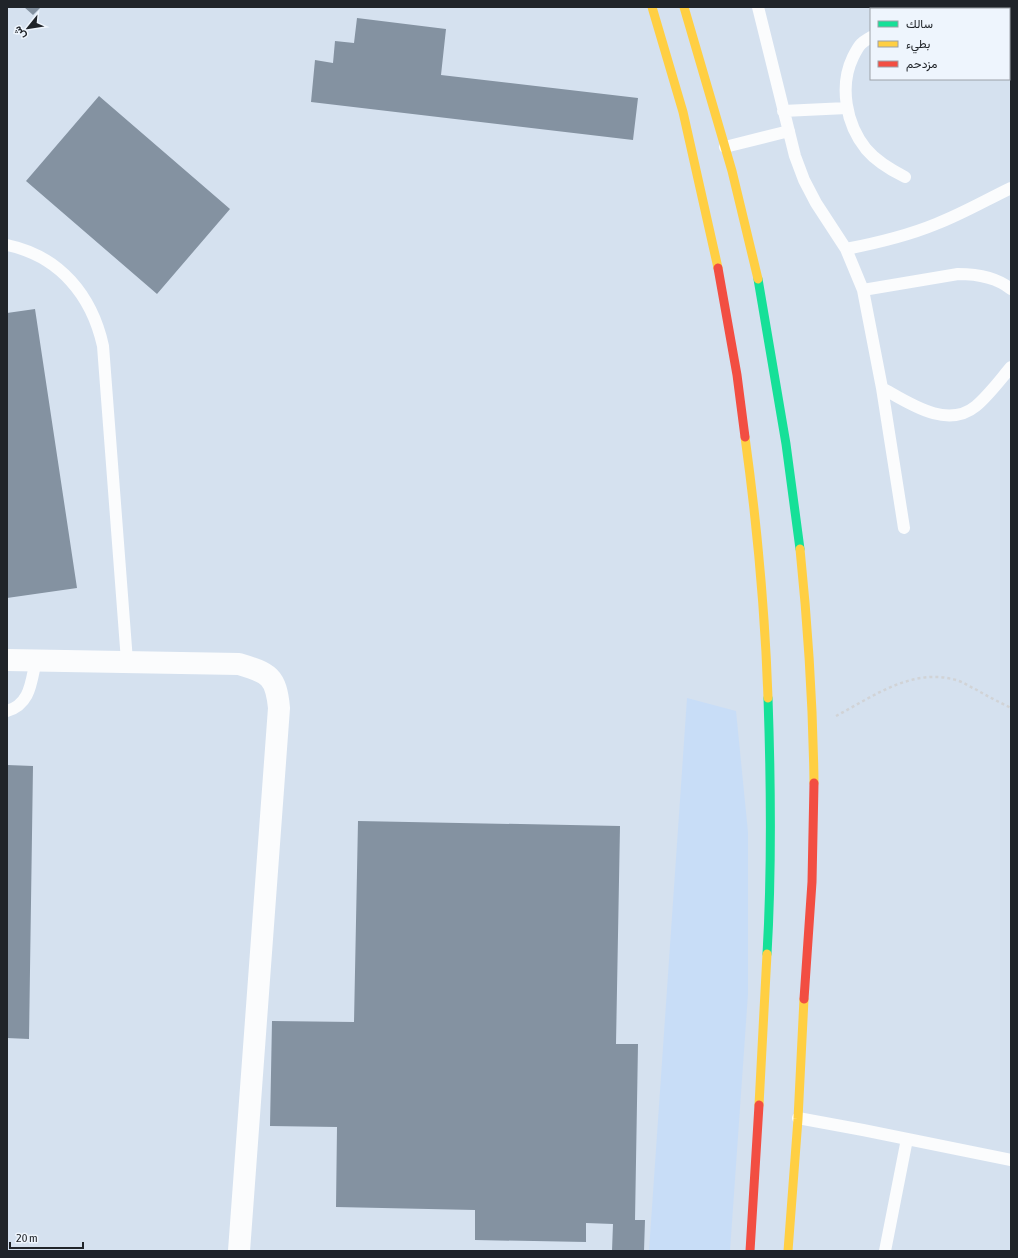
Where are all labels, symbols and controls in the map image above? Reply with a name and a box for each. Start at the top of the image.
north arrow [8,8,48,48]
legend [870,8,1010,80]
text: سالك [906,17,933,31]
text: ش [11,24,29,42]
text: بطيء [906,37,930,54]
text: مزدحم [906,57,937,72]
scale bar [10,1224,83,1250]
text: 20 m [16,1231,38,1245]

